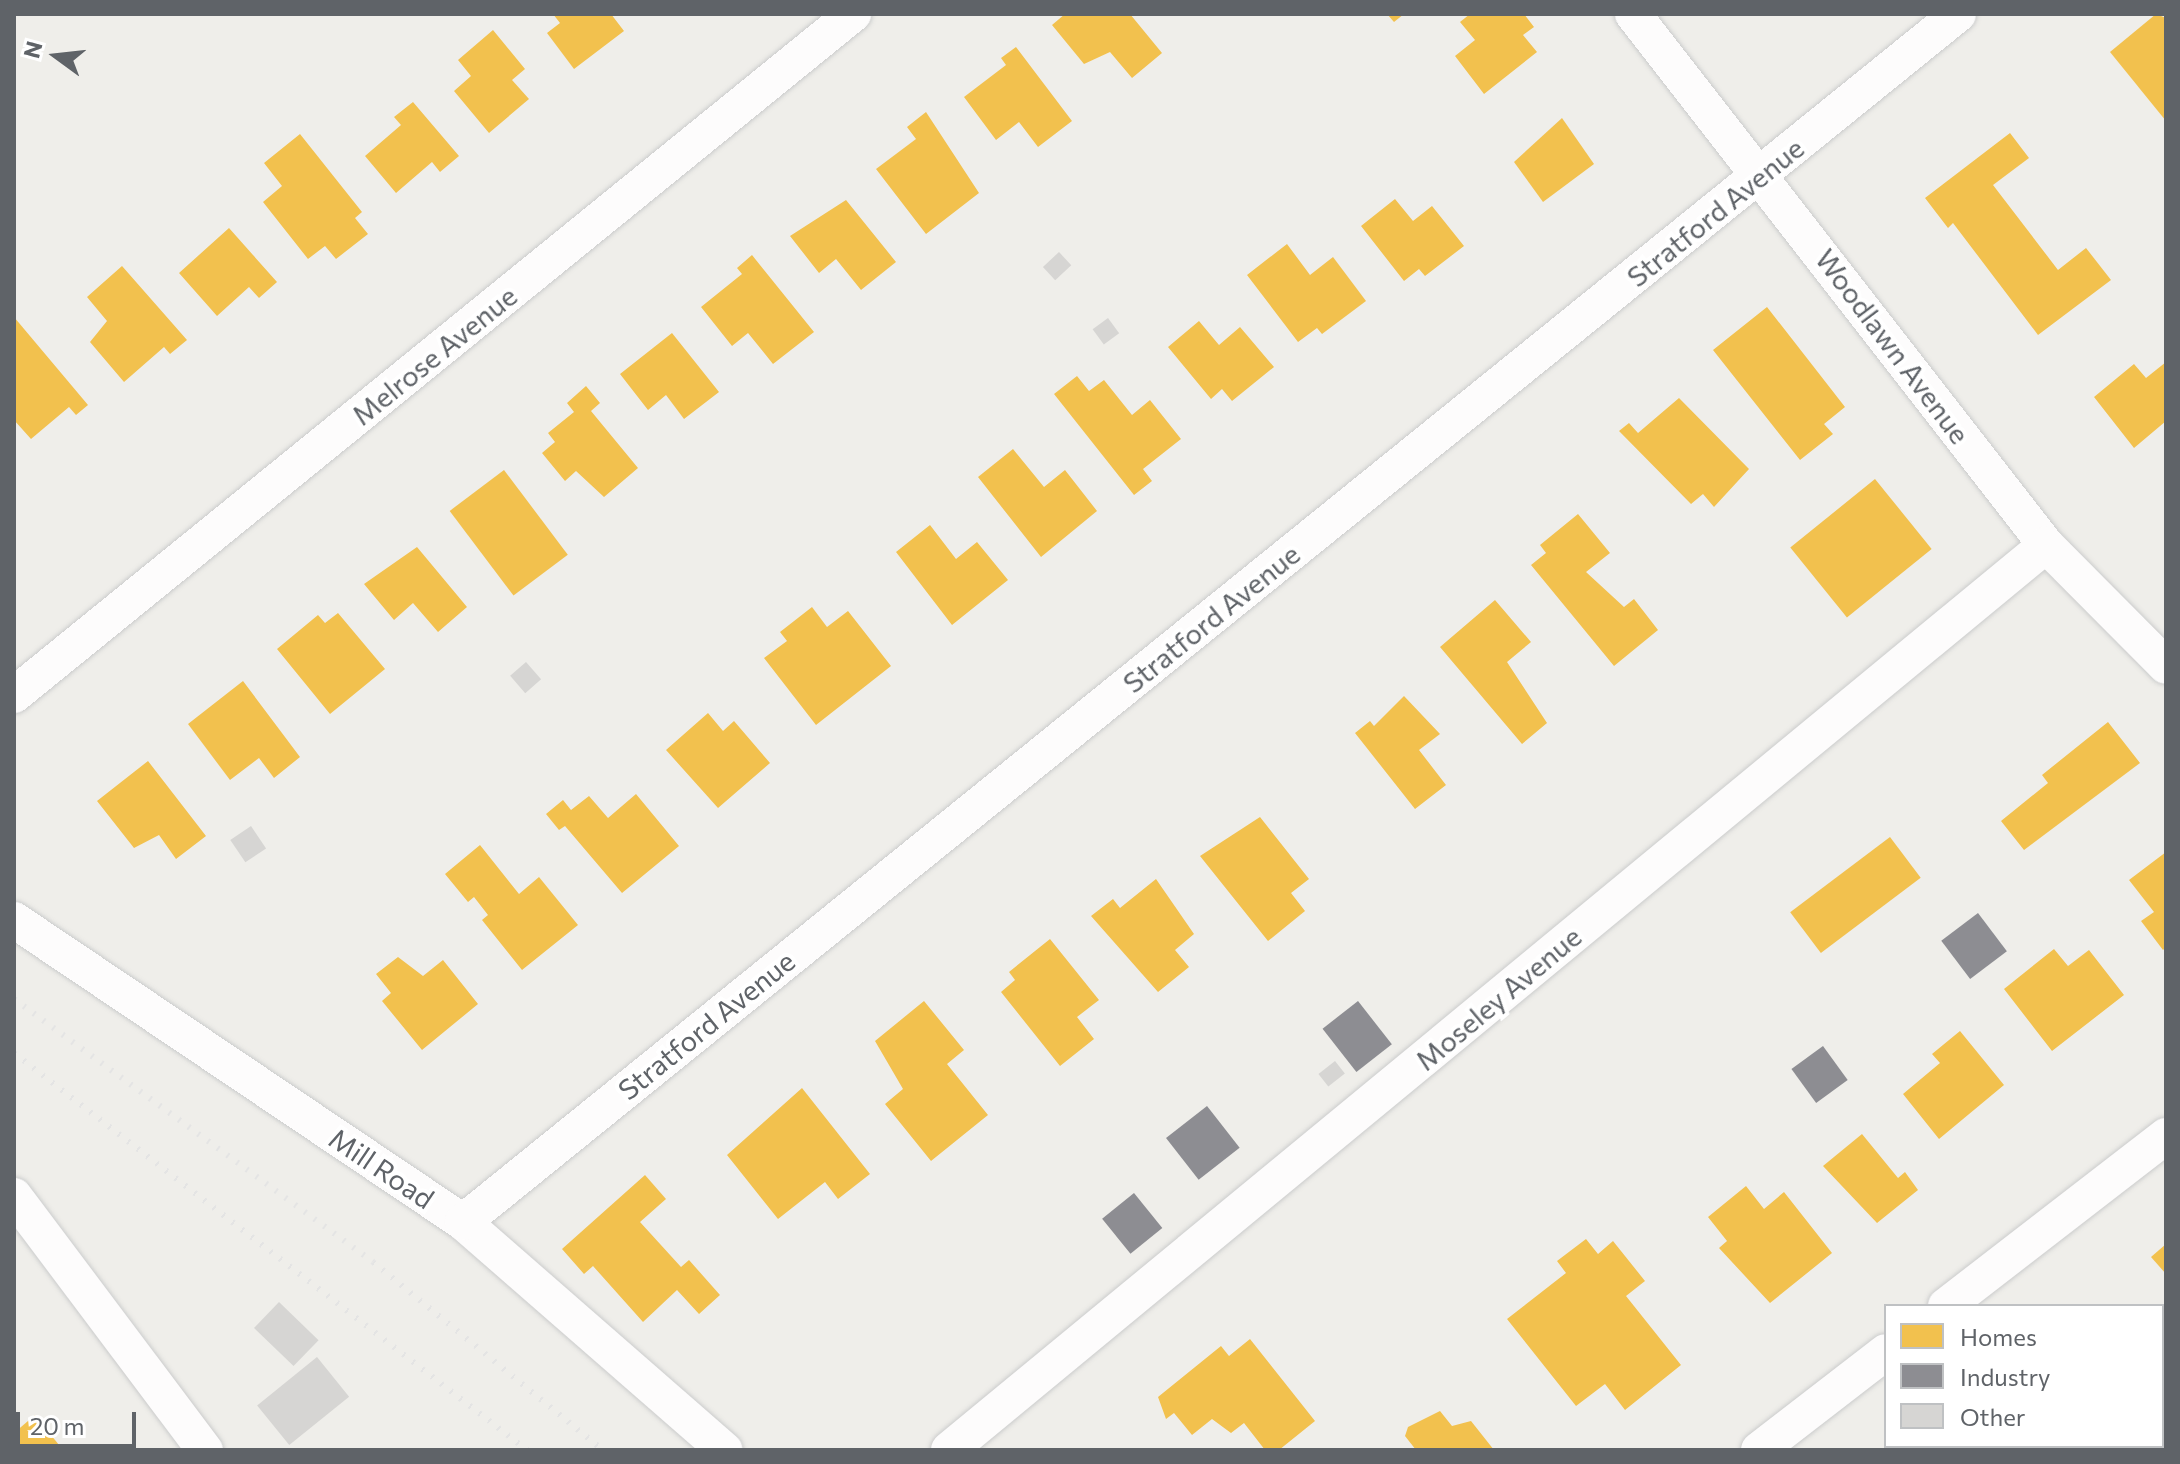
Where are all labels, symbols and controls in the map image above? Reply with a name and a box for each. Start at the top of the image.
north arrow [16,16,96,96]
text: N [17,38,48,61]
street label: Stratford Avenue [1620,131,1810,293]
street label: Woodlawn Avenue [1809,242,1977,450]
street label: Melrose Avenue [345,278,523,432]
street label: Stratford Avenue [1116,537,1306,699]
street label: Moseley Avenue [1409,919,1587,1077]
street label: Stratford Avenue [611,944,801,1106]
street label: Mill Road [323,1121,441,1215]
legend [1884,1304,2164,1448]
text: Homes [1960,1322,2037,1351]
text: Industry [1960,1362,2050,1391]
scale bar [20,1396,140,1446]
text: Other [1960,1402,2025,1431]
text: 20 m [30,1411,84,1440]

